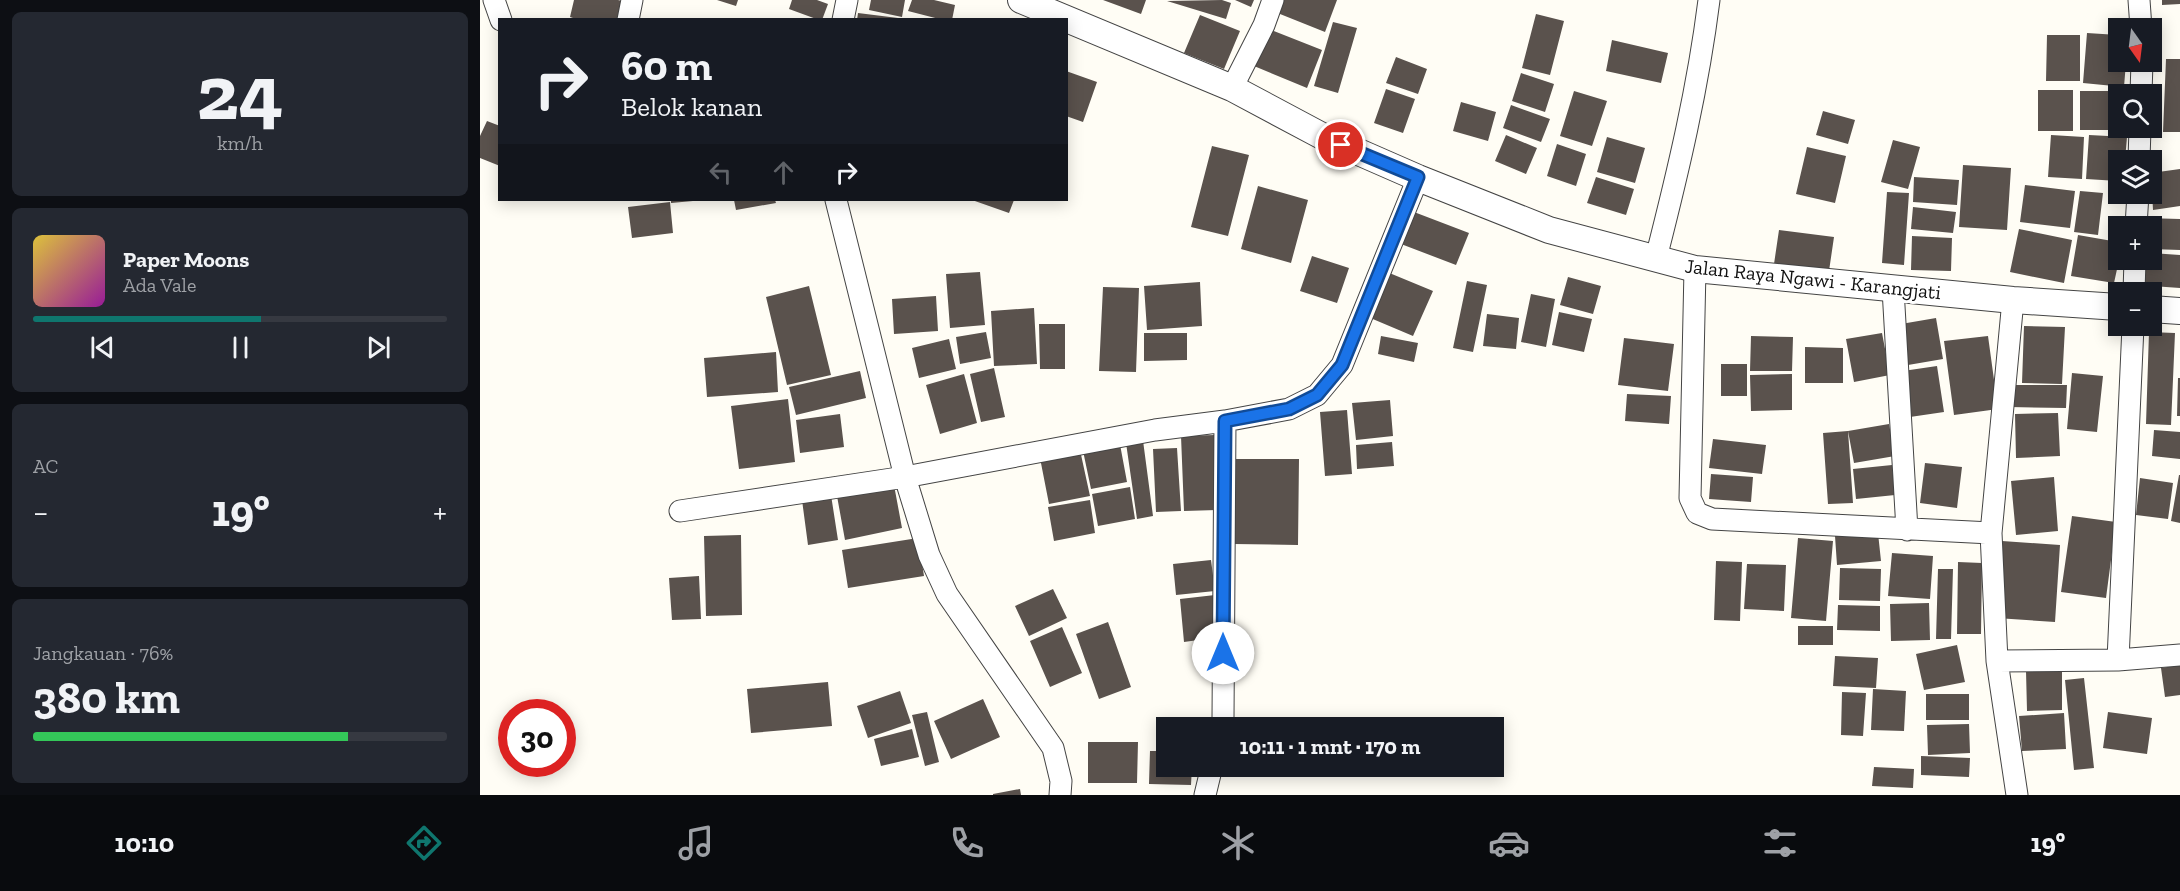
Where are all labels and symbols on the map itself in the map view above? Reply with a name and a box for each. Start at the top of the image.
north arrow [2108,18,2162,72]
pin [1315,119,1366,170]
street label: Jalan Raya Ngawi - Karangjati [1684,254,1943,304]
position arrow [1191,621,1255,685]
speed limit sign: 30 [498,699,576,777]

